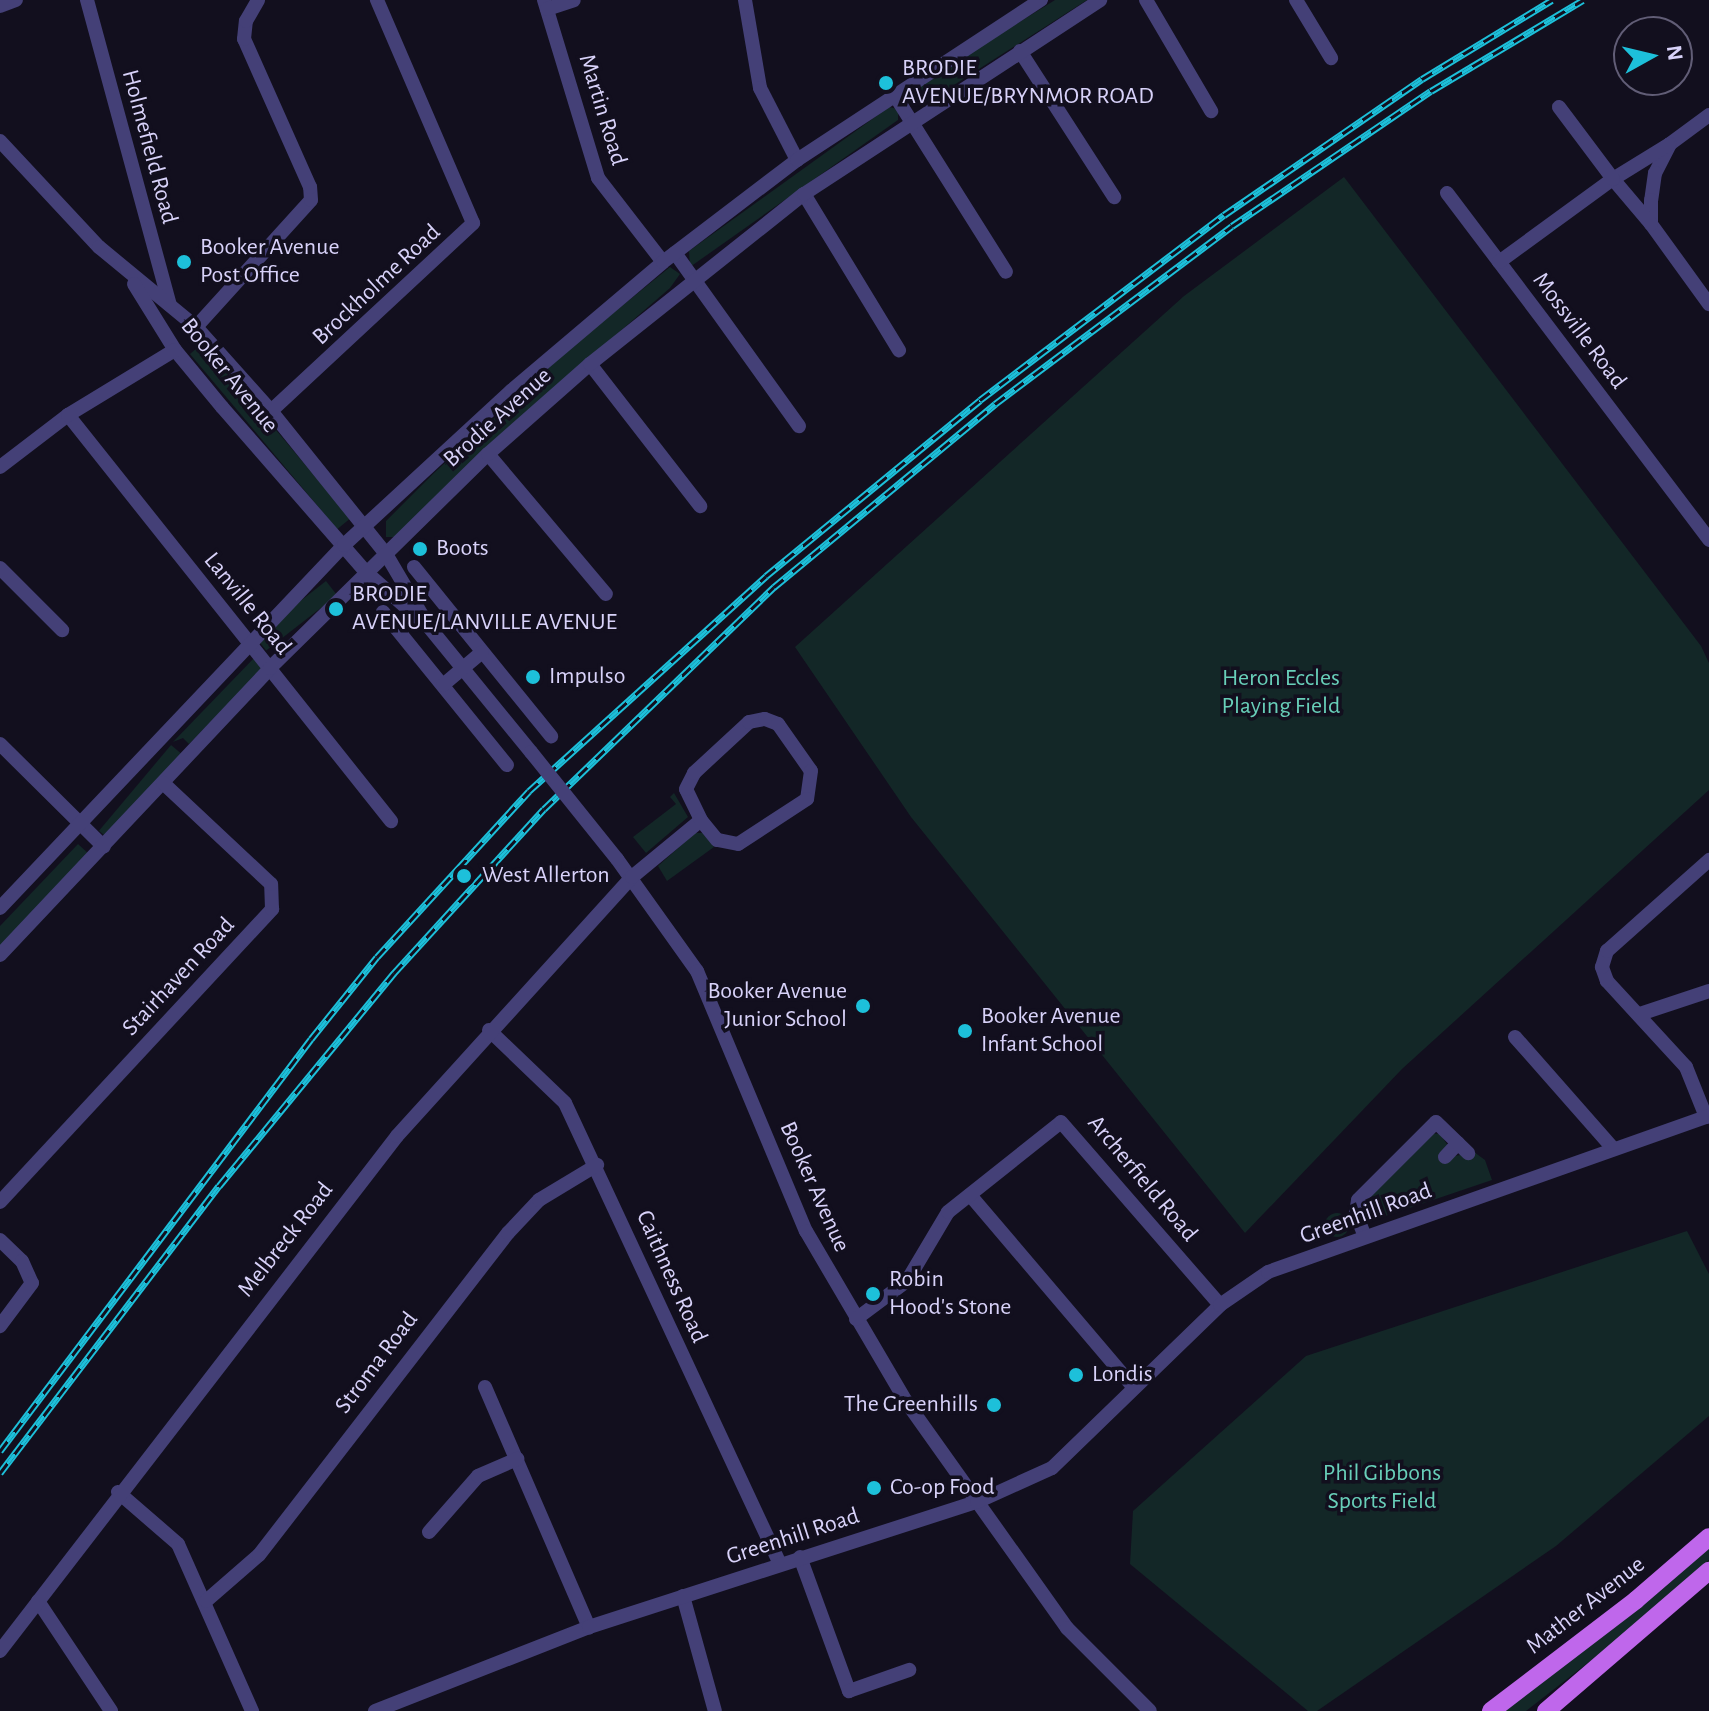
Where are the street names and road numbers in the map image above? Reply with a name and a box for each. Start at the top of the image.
street label: Martin Road [571,51,633,169]
street label: Holmefield Road [115,67,183,227]
street label: Brockholme Road [307,218,447,352]
street label: Mossville Road [1526,267,1632,395]
street label: Booker Avenue [174,313,284,439]
street label: Brodie Avenue [438,362,558,474]
street label: Lanville Road [197,547,297,661]
street label: Stairhaven Road [117,912,241,1042]
street label: Archerfield Road [1081,1110,1203,1248]
street label: Booker Avenue [772,1117,856,1257]
street label: Melbreck Road [232,1177,340,1303]
street label: Greenhill Road [1296,1177,1436,1251]
street label: Caithness Road [629,1206,713,1348]
street label: Stroma Road [329,1306,425,1420]
street label: Greenhill Road [723,1502,863,1572]
street label: Mather Avenue [1521,1551,1651,1661]

